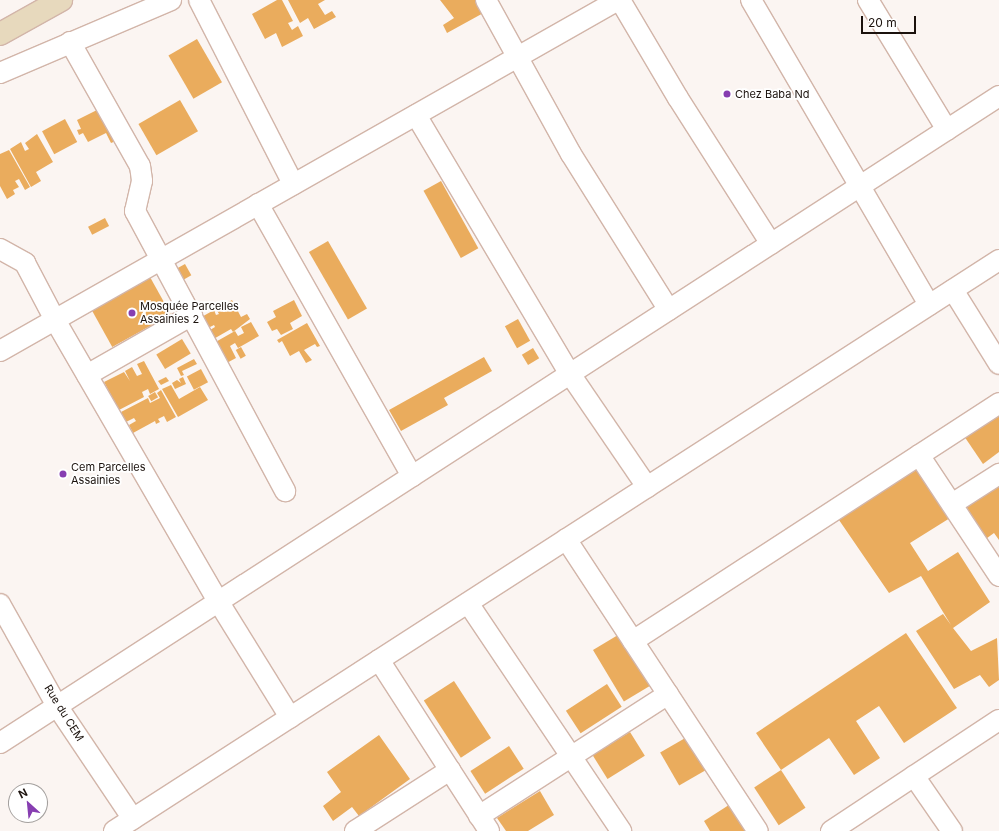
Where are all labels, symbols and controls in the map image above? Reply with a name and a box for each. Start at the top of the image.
scale bar [863,8,918,34]
text: 20 m [868,15,897,30]
place label: Chez Baba Nd [735,87,809,101]
marker: Chez Baba Nd [722,89,732,99]
place label: Mosquée Parcelles Assainies 2 [140,300,239,326]
marker: Mosquée Parcelles Assainies 2 [127,308,137,318]
place label: Cem Parcelles Assainies [71,461,146,487]
marker: Cem Parcelles Assainies [58,469,68,479]
street label: Rue du CEM [41,682,87,744]
north arrow [8,783,48,823]
text: N [16,785,30,801]

